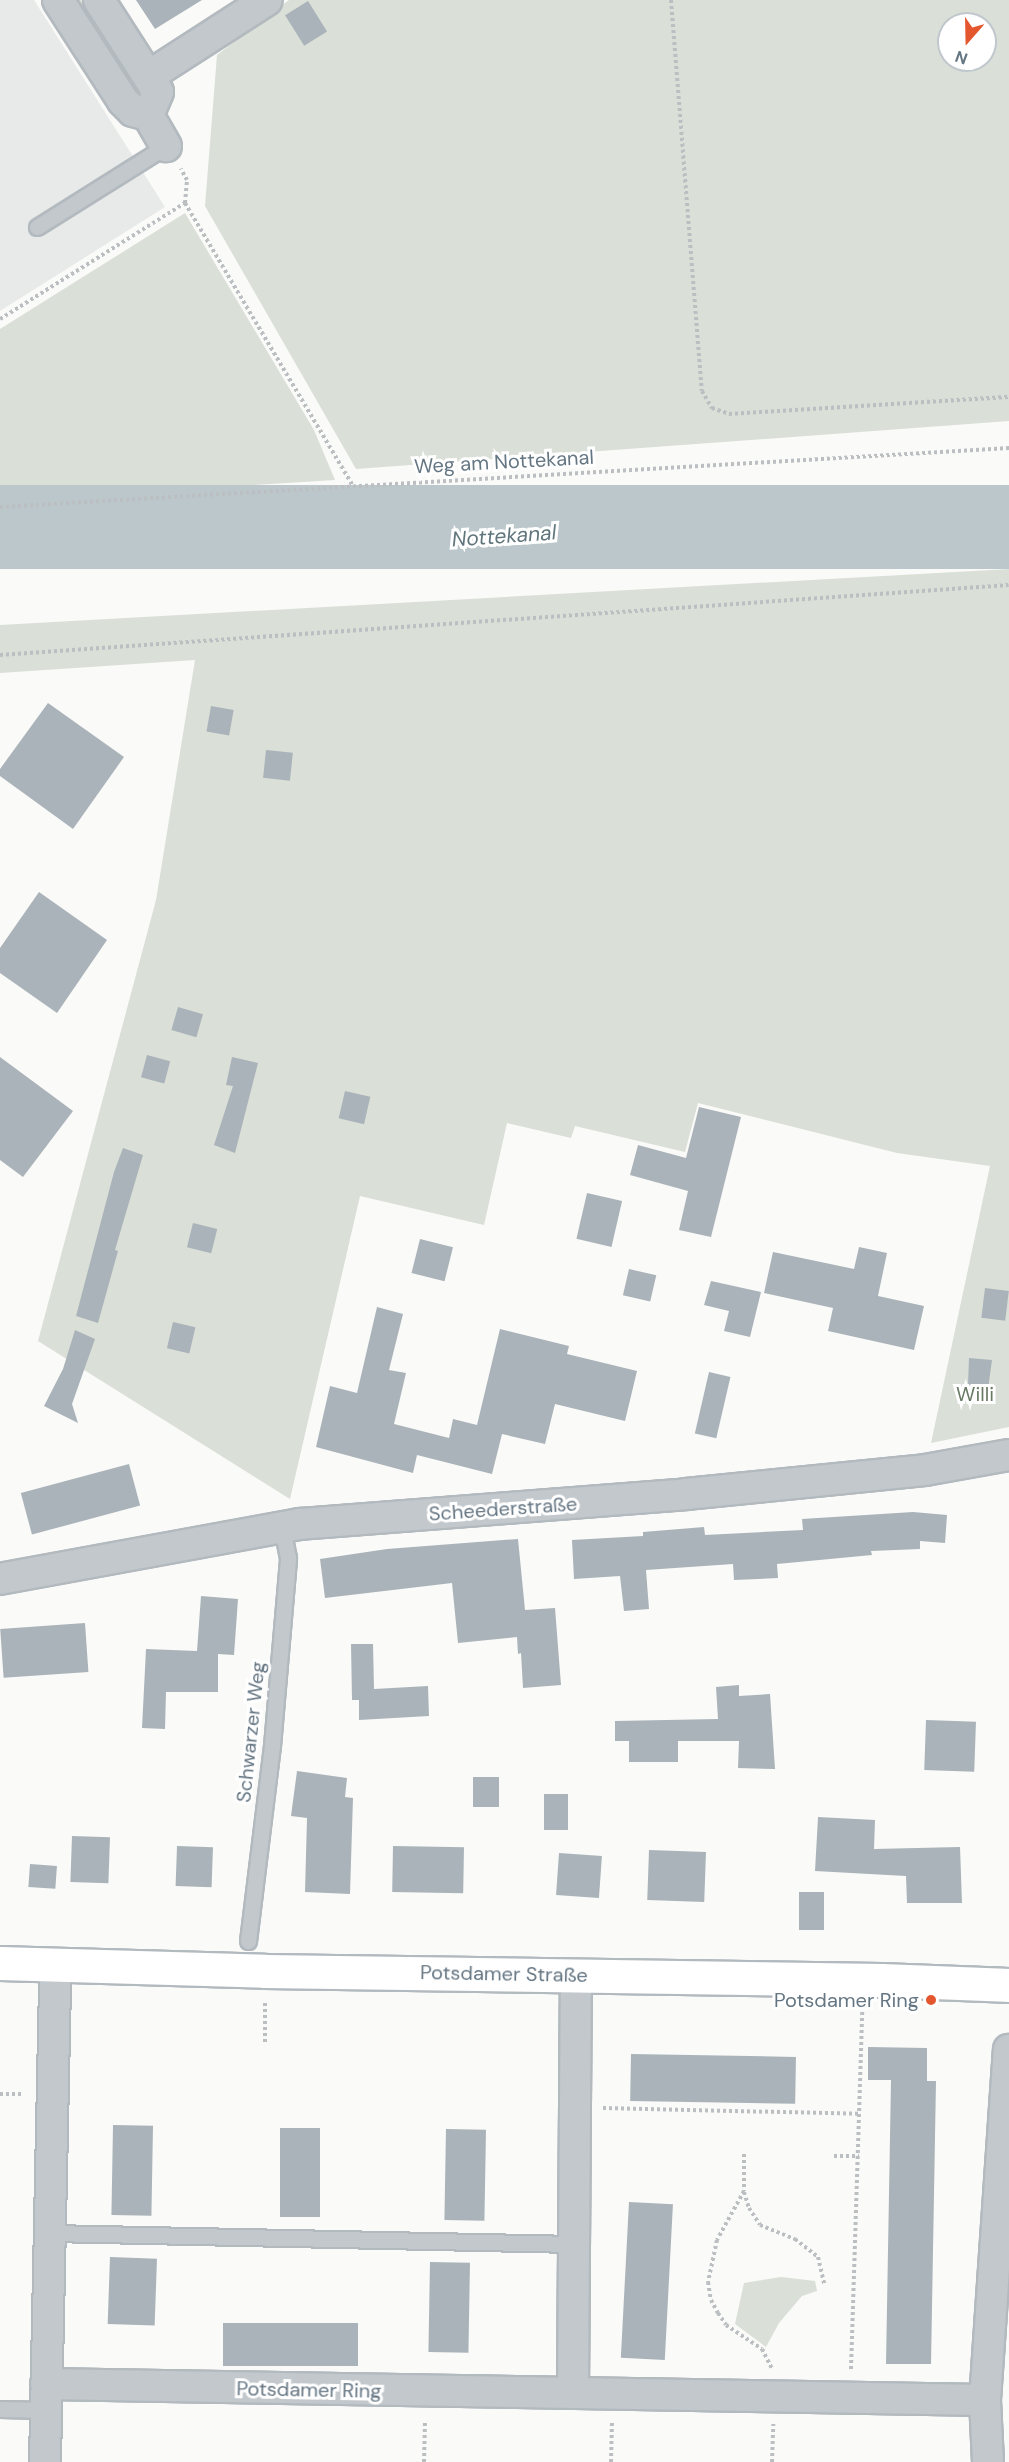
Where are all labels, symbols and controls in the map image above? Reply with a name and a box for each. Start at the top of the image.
north arrow [937,12,997,72]
text: N [952,46,970,69]
street label: Weg am Nottekanal [414,445,594,479]
water label: Nottekanal [451,520,557,552]
park label: Willi [956,1382,994,1406]
street label: Scheederstraße [428,1492,578,1526]
street label: Schwarzer Weg [232,1660,270,1804]
street label: Potsdamer Straße [420,1961,588,1987]
place label: Potsdamer Ring [774,1988,919,2012]
marker: Potsdamer Ring [924,1993,938,2007]
street label: Potsdamer Ring [236,2377,382,2403]

